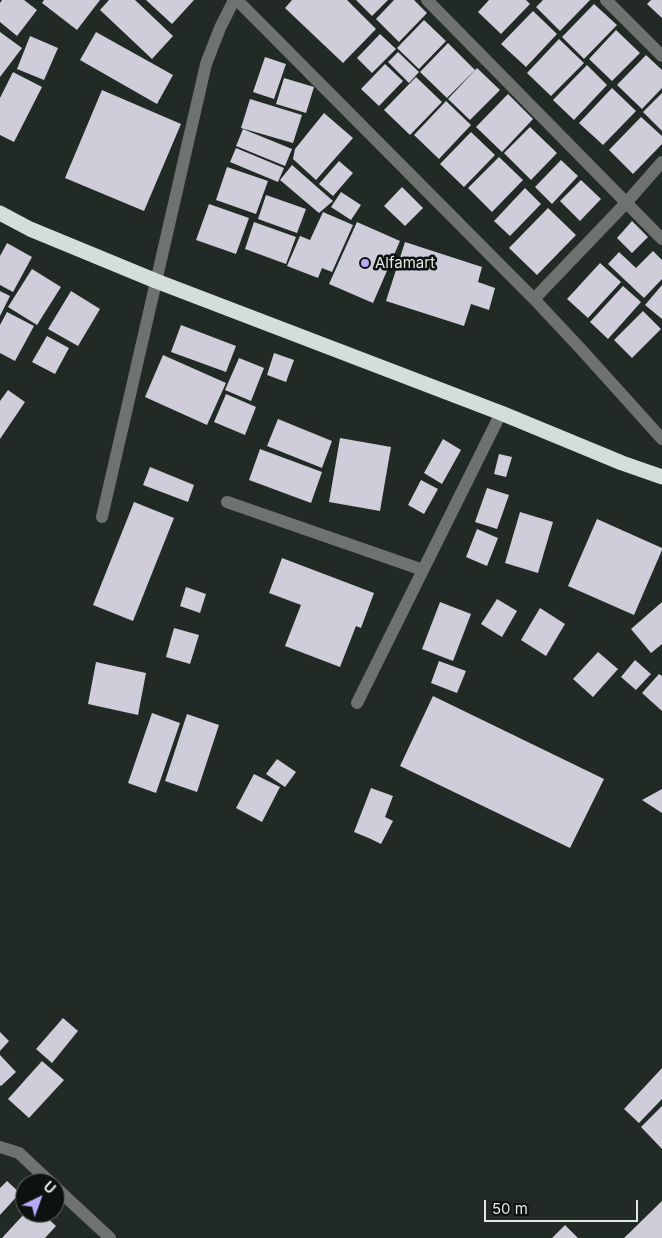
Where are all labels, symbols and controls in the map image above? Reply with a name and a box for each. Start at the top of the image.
place label: Alfamart [375,254,435,272]
marker: Alfamart [359,257,371,269]
north arrow [15,1173,65,1223]
text: U [40,1177,59,1197]
scale bar [487,1190,641,1222]
text: 50 m [492,1199,528,1218]

